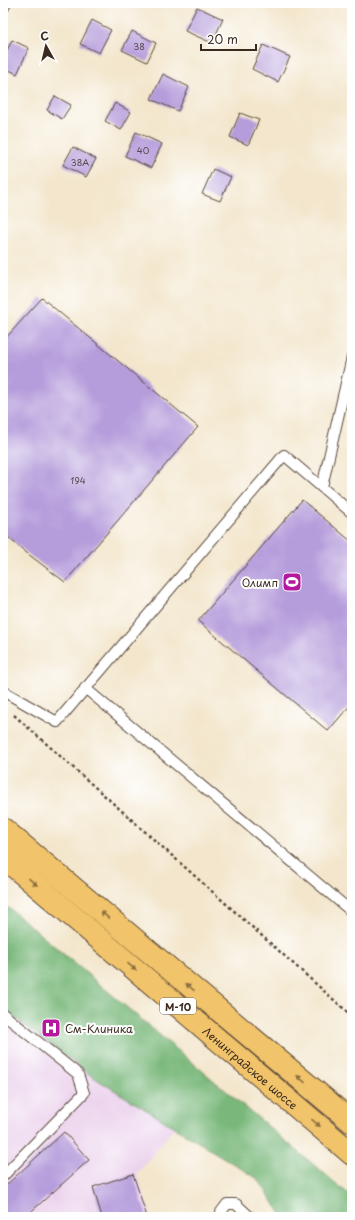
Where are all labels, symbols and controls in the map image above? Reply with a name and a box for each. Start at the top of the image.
north arrow [26,26,66,66]
scale bar [201,26,256,52]
text: С [39,27,50,45]
text: 20 m [207,30,238,48]
house number: 38 [133,39,145,53]
house number: 40 [137,143,150,157]
house number: 38А [71,155,89,169]
house number: 194 [70,473,86,487]
sports icon: Олимп [281,571,303,593]
place label: Олимп [242,574,278,591]
one-way arrow [27,878,38,887]
one-way arrow [100,910,110,919]
one-way arrow [126,962,137,971]
one-way arrow [185,982,196,991]
road number: М-10 [160,998,196,1014]
hospital icon: См-Клиника [40,1017,62,1039]
place label: См-Клиника [65,1020,133,1037]
street label: Ленинградское шоссе [199,1022,302,1113]
one-way arrow [295,1075,306,1084]
one-way arrow [311,1119,321,1128]

